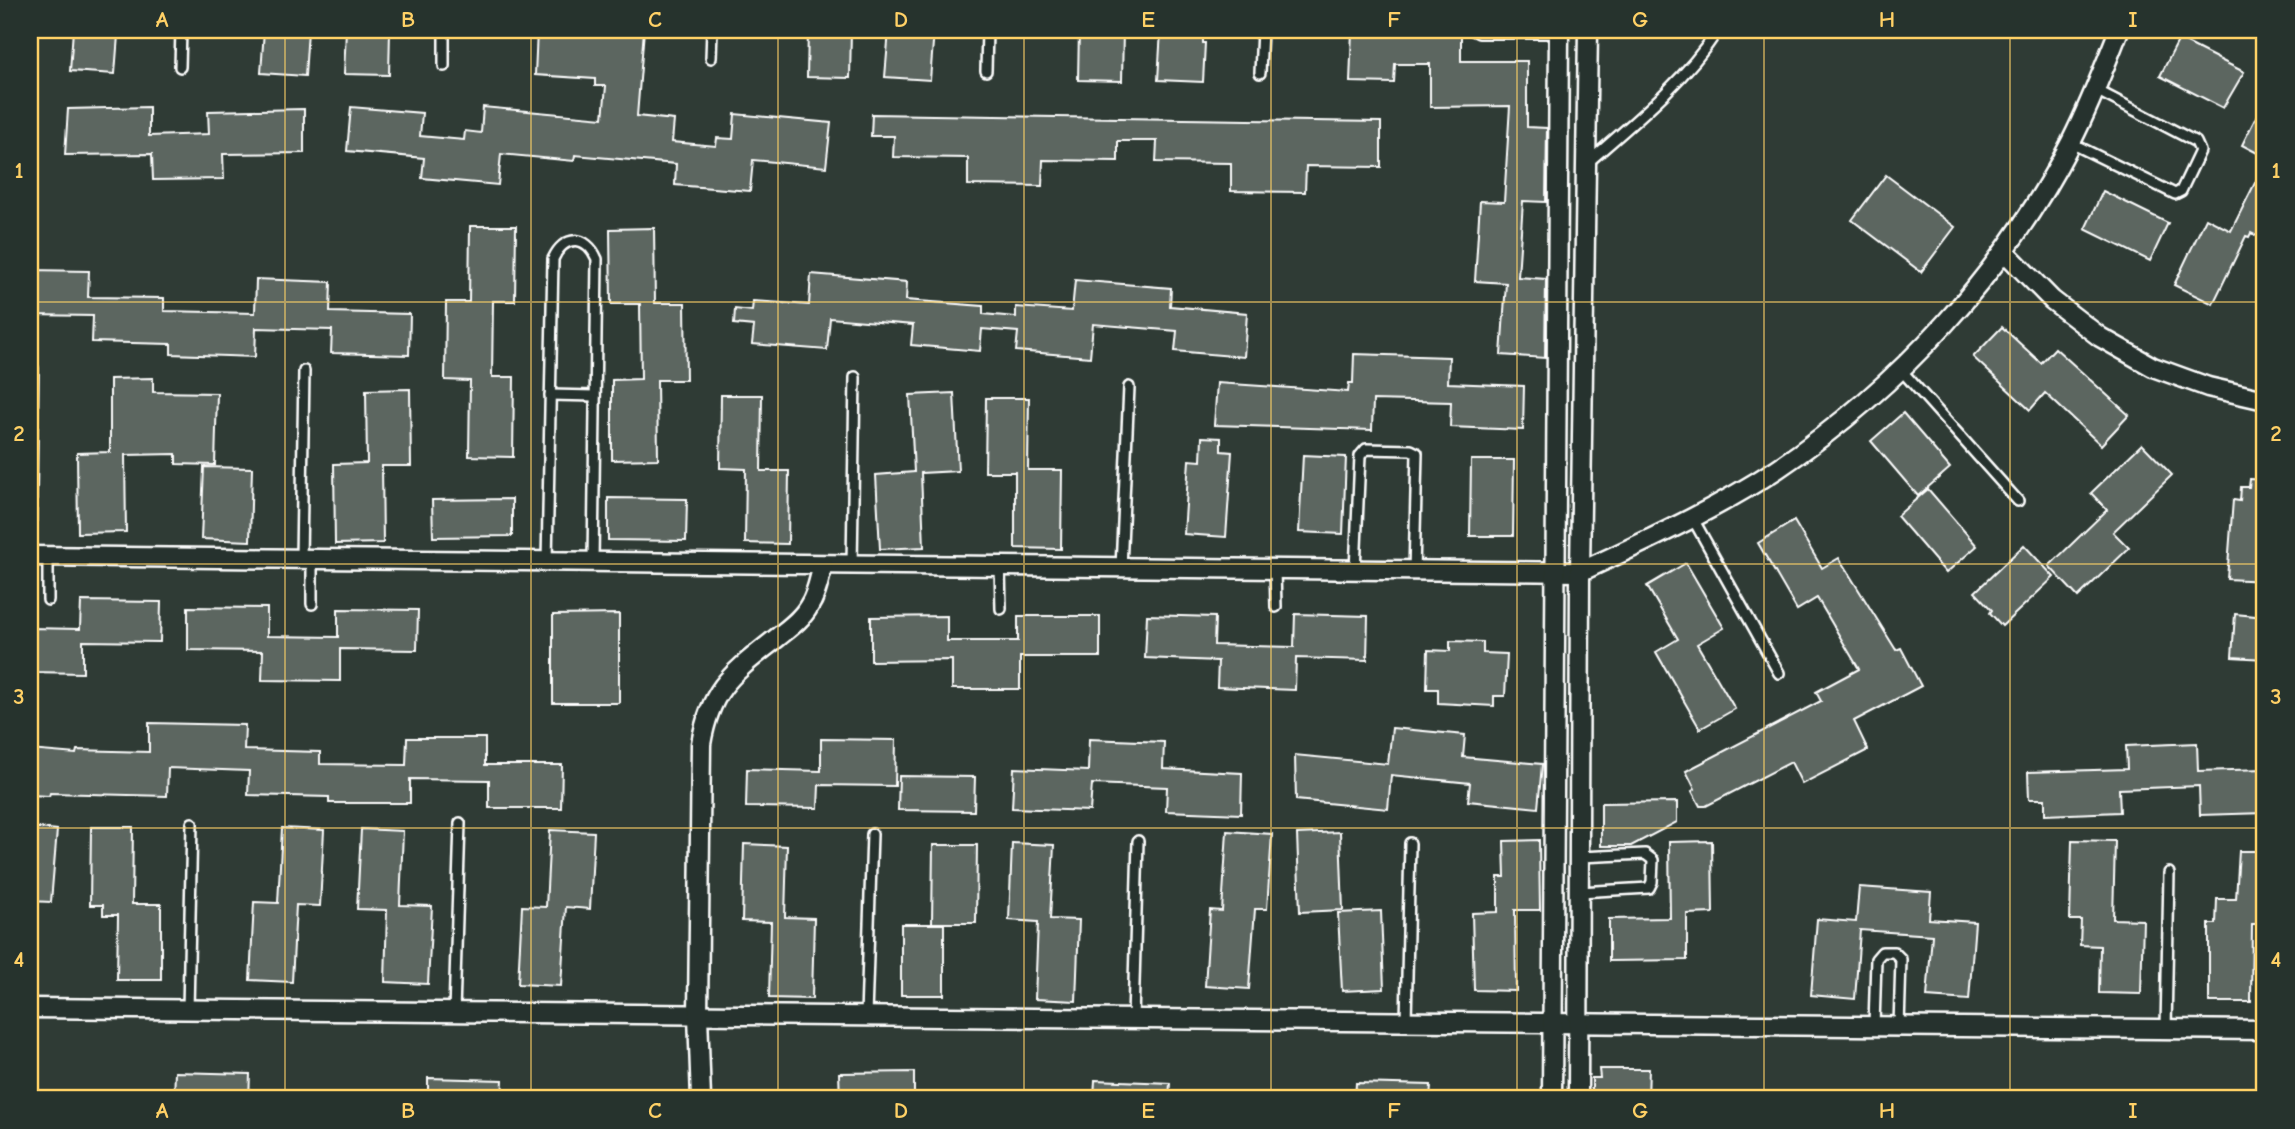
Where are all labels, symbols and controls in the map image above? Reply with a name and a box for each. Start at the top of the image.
text: A [156,6,169,33]
text: B [401,6,415,33]
text: C [648,6,662,33]
text: D [894,6,908,33]
text: E [1141,6,1155,33]
text: F [1387,6,1401,33]
text: G [1632,6,1648,33]
text: H [1879,6,1895,33]
text: I [2128,6,2138,33]
text: 1 [14,157,24,184]
text: 1 [2271,157,2281,184]
text: 2 [13,420,25,447]
text: 2 [2270,420,2282,447]
text: 3 [13,683,25,710]
text: 3 [2270,683,2282,710]
text: 4 [14,946,25,973]
text: 4 [2271,946,2282,973]
text: A [156,1097,169,1124]
text: B [401,1097,415,1124]
text: C [648,1097,662,1124]
text: D [894,1097,908,1124]
text: E [1141,1097,1155,1124]
text: F [1387,1097,1401,1124]
text: G [1632,1097,1648,1124]
text: H [1879,1097,1895,1124]
text: I [2128,1097,2138,1124]

